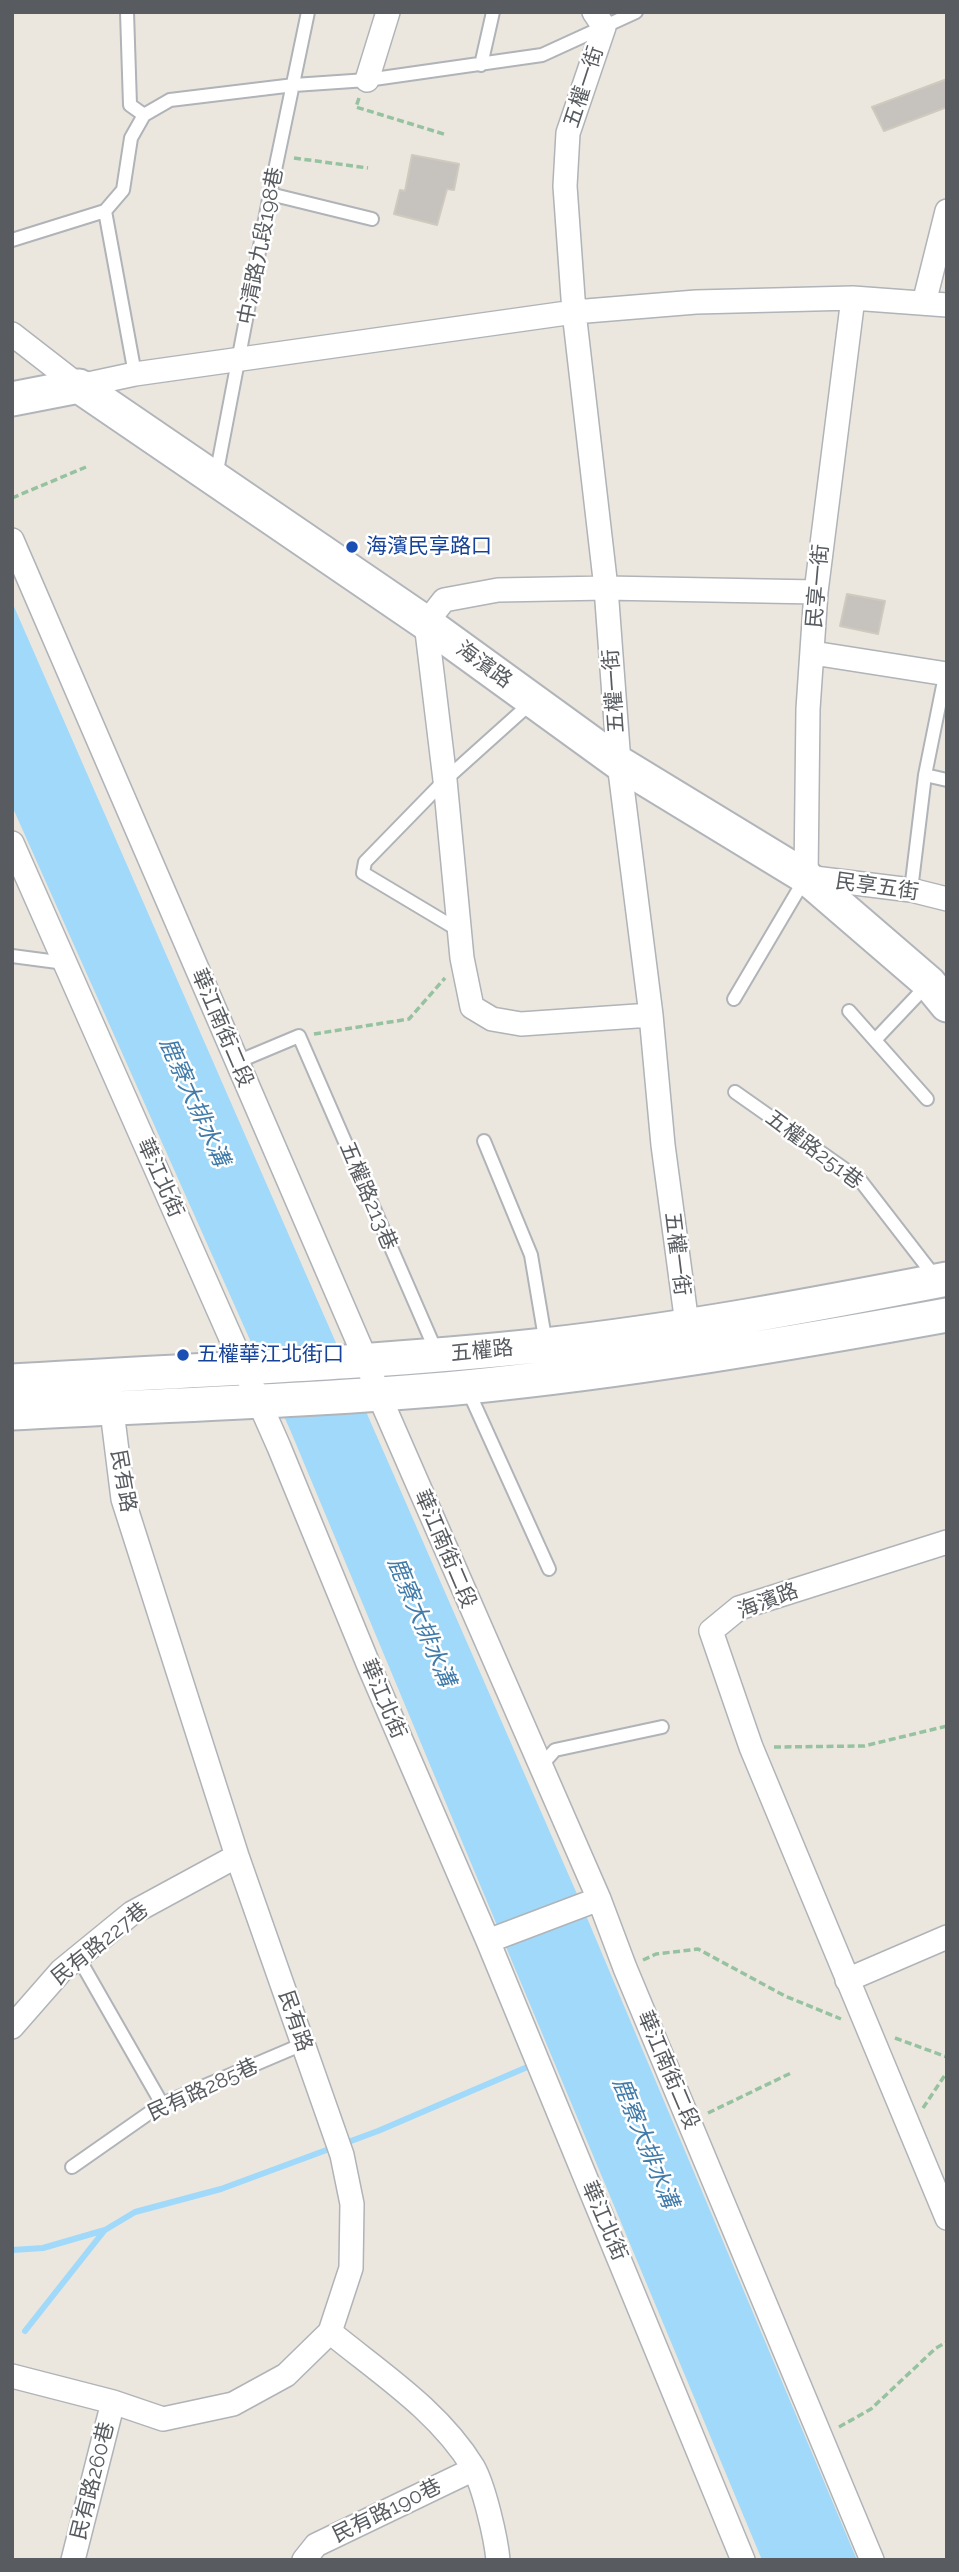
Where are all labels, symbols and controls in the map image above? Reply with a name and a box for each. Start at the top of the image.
street label: 五權一街 [559,43,609,131]
street label: 中清路九段198巷 [233,165,289,327]
place label: 海濱民享路口 [366,534,492,560]
marker: 海濱民享路口 [344,539,360,555]
street label: 民享一街 [802,543,834,629]
street label: 海濱路 [451,636,517,694]
street label: 五權一街 [599,648,629,734]
street label: 民享五街 [834,869,920,905]
street label: 華江南街二段 [186,965,258,1091]
water label: 鹿寮大排水溝 [153,1033,235,1171]
street label: 五權路251巷 [760,1105,868,1195]
street label: 華江北街 [131,1135,189,1221]
street label: 五權路213巷 [334,1138,402,1254]
street label: 五權一街 [659,1211,695,1297]
street label: 五權路 [449,1335,515,1367]
place label: 五權華江北街口 [197,1342,344,1368]
marker: 五權華江北街口 [175,1347,191,1363]
street label: 民有路 [105,1448,141,1514]
street label: 華江南街二段 [409,1486,481,1612]
water label: 鹿寮大排水溝 [381,1553,461,1691]
street label: 海濱路 [734,1578,802,1624]
street label: 華江北街 [355,1655,411,1743]
street label: 民有路227巷 [47,1897,153,1991]
street label: 民有路 [273,1987,317,2055]
street label: 華江南街二段 [632,2007,704,2133]
street label: 民有路285巷 [144,2053,262,2127]
water label: 鹿寮大排水溝 [606,2074,684,2212]
street label: 華江北街 [576,2177,632,2265]
street label: 民有路260巷 [66,2420,120,2542]
street label: 民有路190巷 [328,2474,446,2548]

